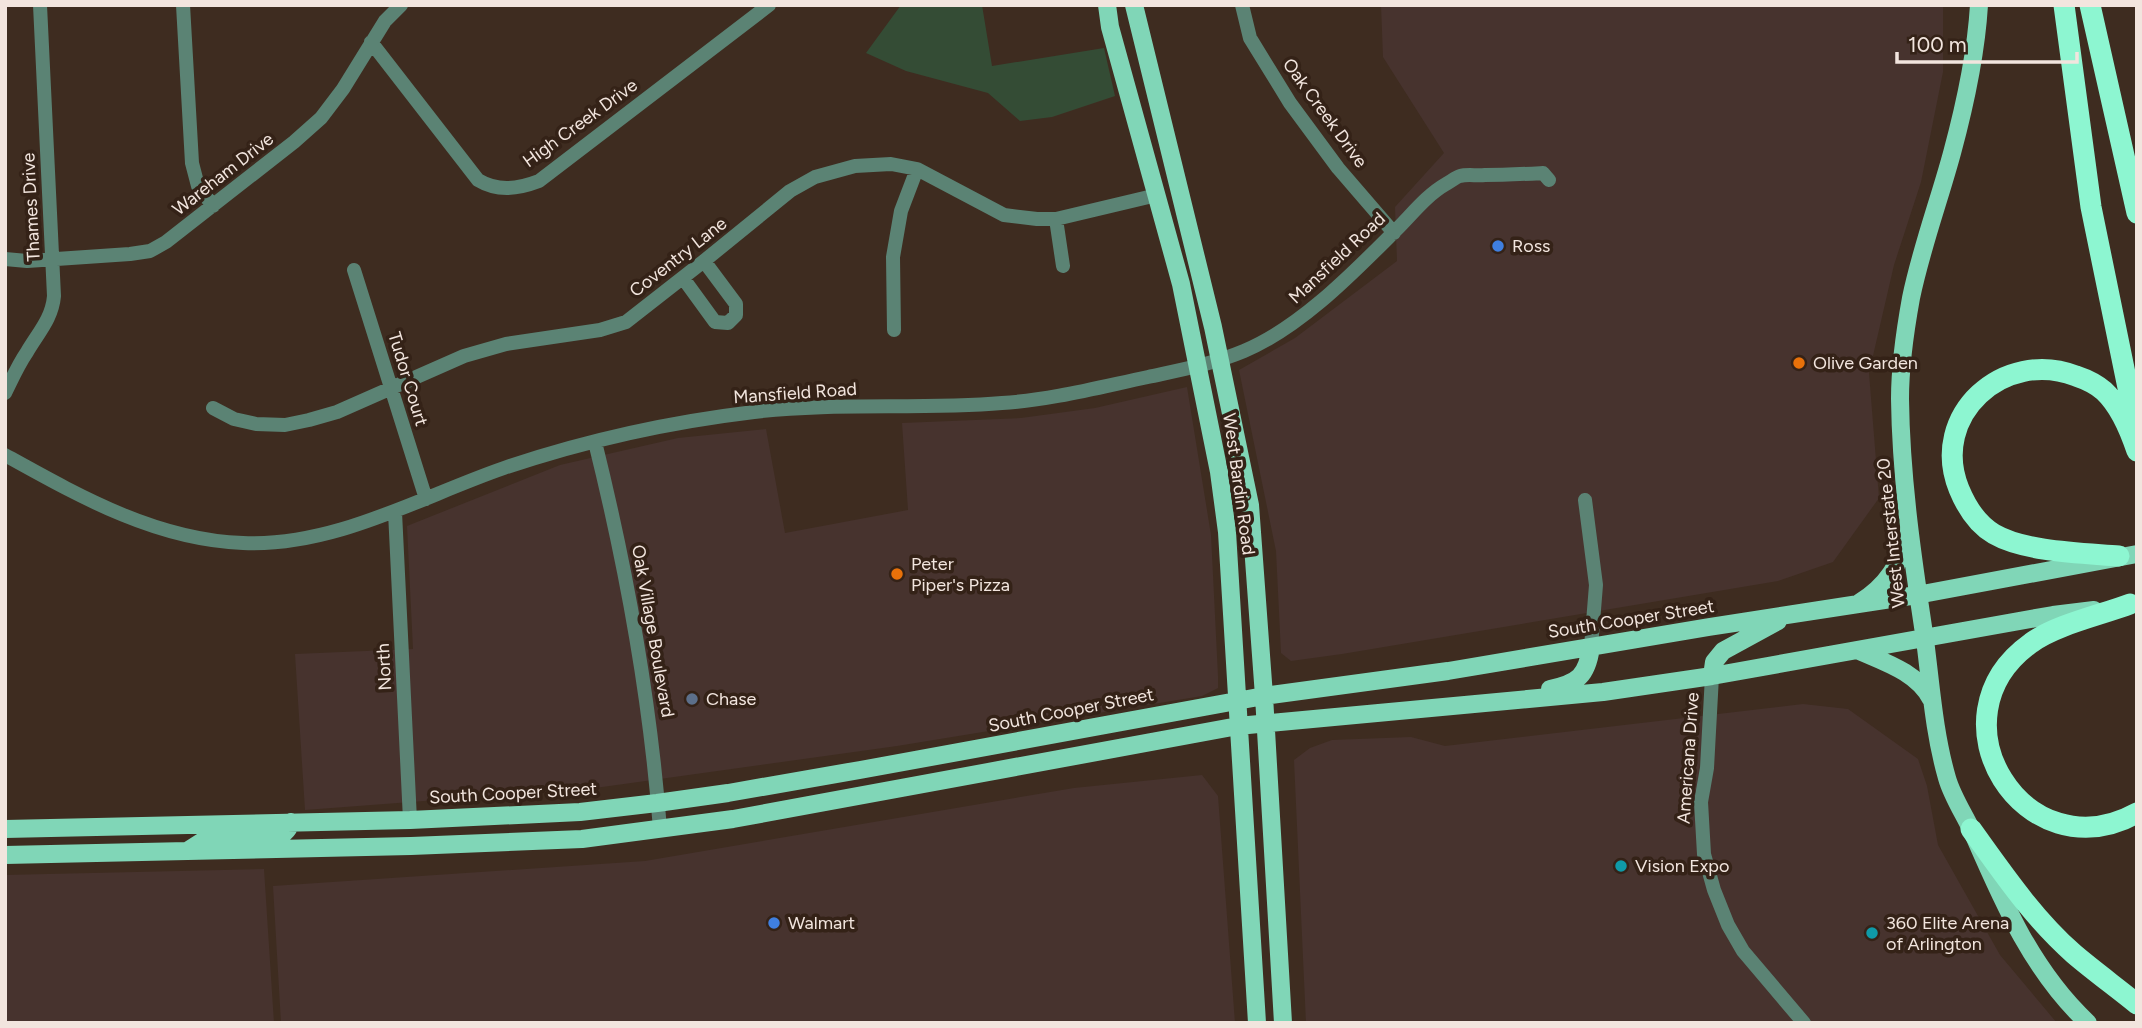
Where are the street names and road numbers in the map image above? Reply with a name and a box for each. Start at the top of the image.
street label: Oak Creek Drive [1278,54,1372,172]
street label: High Creek Drive [518,74,642,172]
street label: Wareham Drive [168,128,278,220]
street label: Thames Drive [17,152,45,262]
street label: Mansfield Road [1284,208,1390,308]
street label: Coventry Lane [625,212,731,302]
street label: Tudor Court [383,329,433,429]
street label: Mansfield Road [732,378,858,408]
street label: West Bardin Road [1218,412,1260,556]
street label: West Interstate 20 [1872,457,1910,609]
street label: Oak Village Boulevard [627,543,679,719]
street label: South Cooper Street [1546,595,1716,643]
street label: North [372,643,396,691]
street label: South Cooper Street [986,683,1156,737]
street label: Americana Drive [1672,691,1704,825]
street label: South Cooper Street [428,778,598,808]

